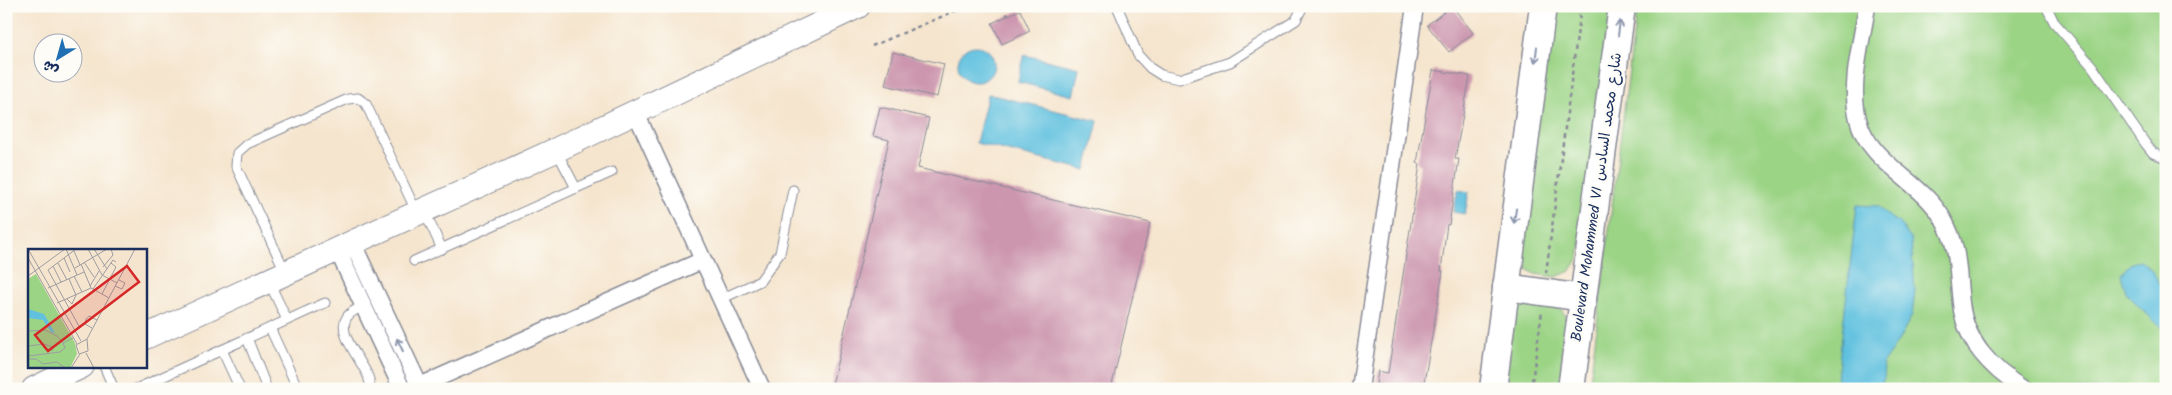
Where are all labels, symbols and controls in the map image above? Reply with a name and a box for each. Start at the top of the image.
one-way arrow [1614,20,1624,36]
north arrow [32,32,82,82]
one-way arrow [1531,46,1541,62]
street label: Boulevard Mohammed VI شارع محمد السادس [1565,51,1629,343]
text: ش [38,54,64,81]
one-way arrow [1509,207,1519,223]
inset map [28,249,146,368]
one-way arrow [395,338,404,353]

